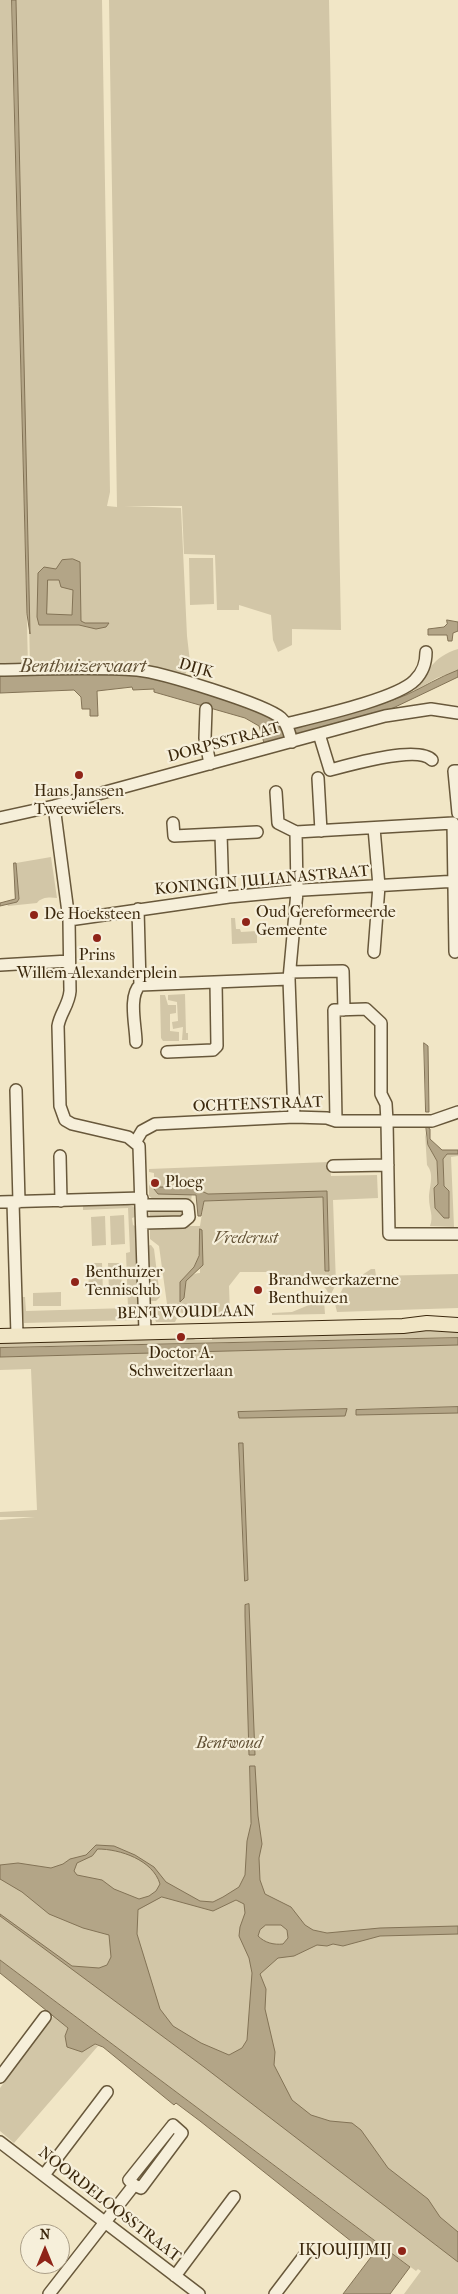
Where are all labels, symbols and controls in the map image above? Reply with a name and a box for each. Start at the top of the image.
street label: DIJK [176,655,216,683]
water label: Benthuizervaart [20,657,146,679]
street label: DORPSSTRAAT [165,719,283,767]
marker: Hans Janssen Tweewielers. [73,769,85,781]
place label: Hans Janssen Tweewielers. [34,782,124,820]
street label: KONINGIN JULIANASTRAAT [154,862,370,900]
place label: Oud Gereformeerde Gemeente [256,903,396,941]
place label: De Hoeksteen [44,905,141,925]
marker: De Hoeksteen [28,909,40,921]
marker: Oud Gereformeerde Gemeente [240,916,252,928]
marker: Prins Willem-Alexanderplein [91,932,103,944]
place label: Prins Willem-Alexanderplein [17,946,177,984]
street label: OCHTENSTRAAT [192,1093,324,1117]
place label: Ploeg [165,1173,204,1193]
marker: Ploeg [149,1177,161,1189]
park label: Vrederust [214,1229,278,1249]
place label: Benthuizer Tennisclub [85,1263,163,1301]
place label: Brandweerkazerne Benthuizen [268,1271,399,1309]
marker: Benthuizer Tennisclub [69,1276,81,1288]
marker: Brandweerkazerne Benthuizen [252,1284,264,1296]
street label: BENTWOUDLAAN [117,1302,255,1324]
marker: Doctor A. Schweitzerlaan [175,1331,187,1343]
place label: Doctor A. Schweitzerlaan [129,1344,233,1382]
park label: Bentwoud [196,1734,262,1754]
street label: NOORDELOOSSTRAAT [34,2143,184,2267]
north arrow [20,2224,70,2274]
place label: IKJOUJIJMIJ [299,2241,392,2261]
marker: IKJOUJIJMIJ [396,2245,408,2257]

